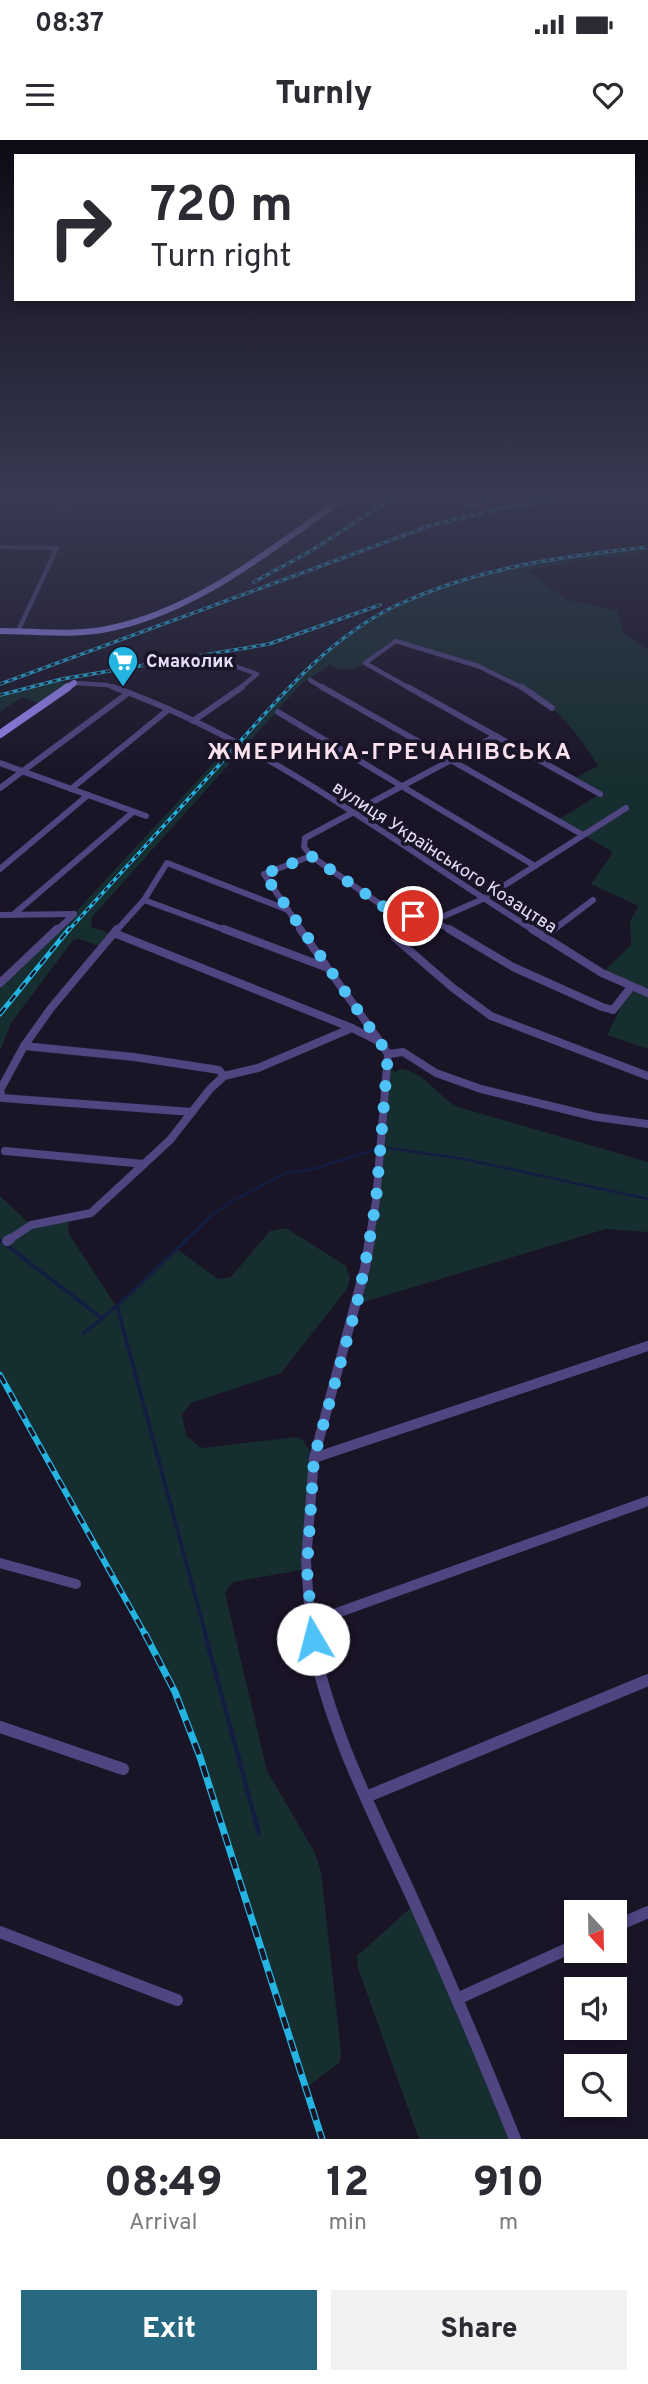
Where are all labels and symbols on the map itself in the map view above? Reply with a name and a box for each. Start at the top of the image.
supermarket icon: Смаколик [106,644,140,688]
place label: Смаколик [146,651,234,674]
district label: ЖМЕРИНКА-ГРЕЧАНІВСЬКА [207,739,573,768]
street label: вулиця Українського Козацтва [327,777,561,940]
pin [383,886,443,946]
position arrow [276,1602,350,1676]
north arrow [564,1900,626,1964]

